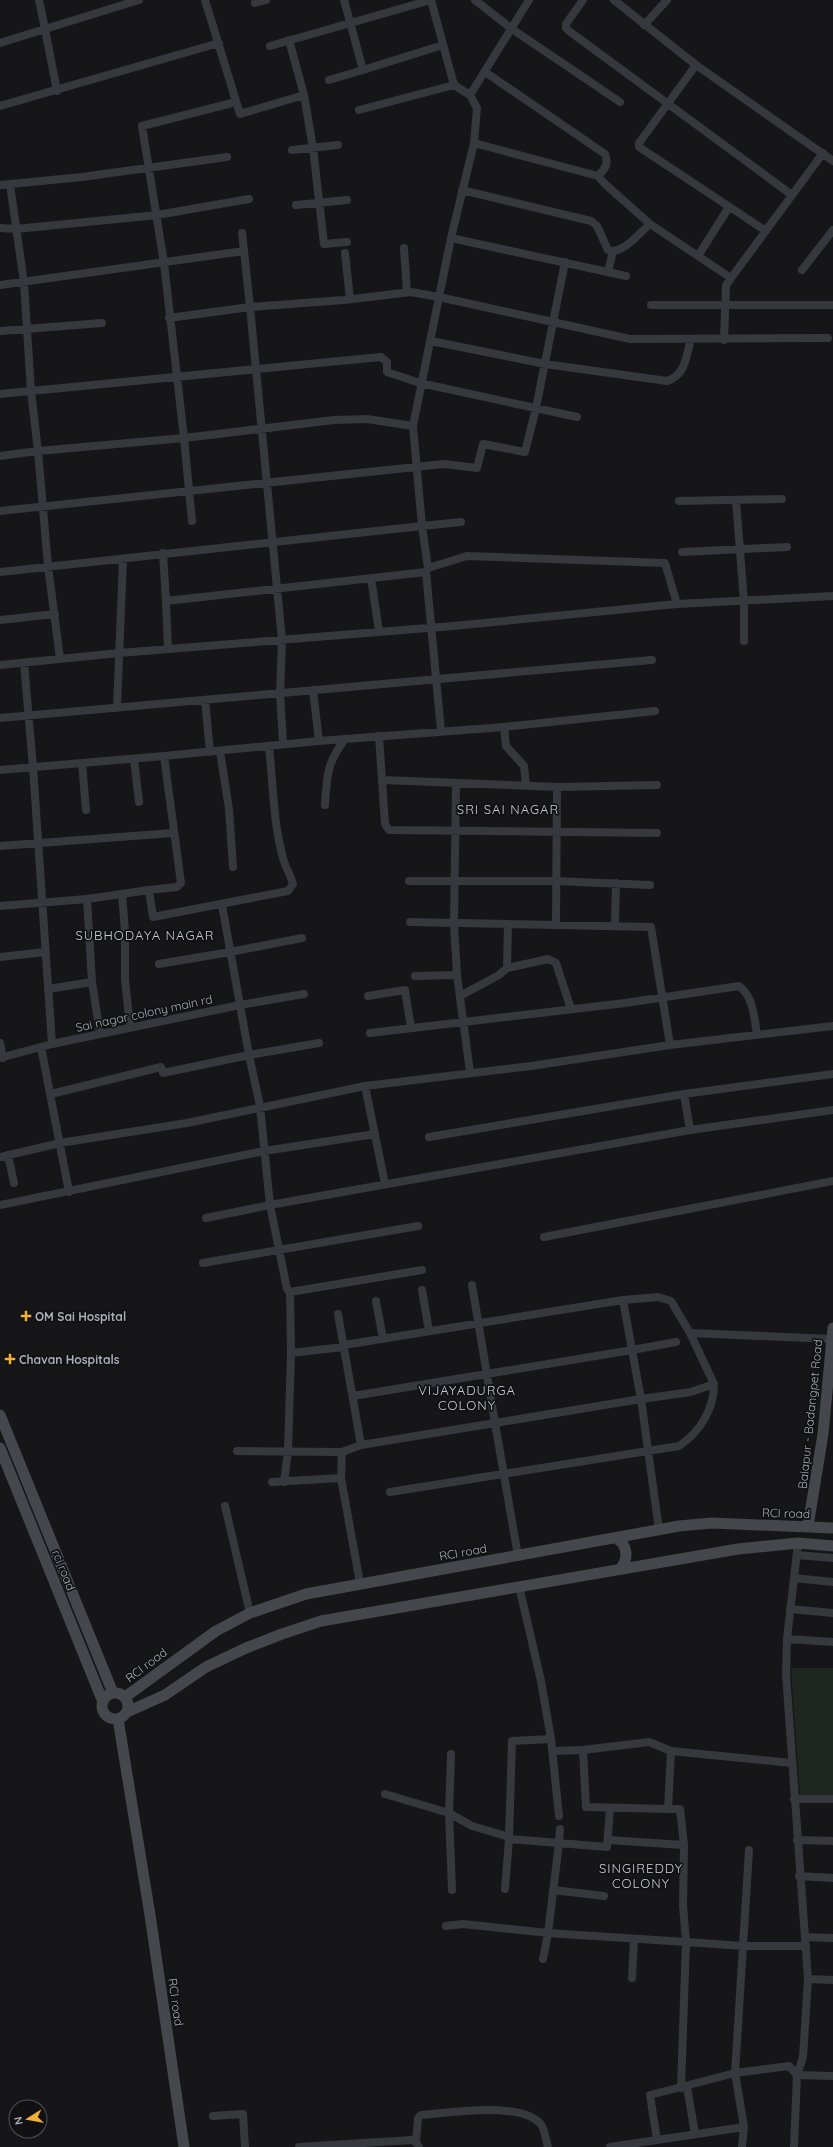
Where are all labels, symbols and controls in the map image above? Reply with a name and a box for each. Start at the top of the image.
district label: SRI SAI NAGAR [457,801,559,817]
district label: SUBHODAYA NAGAR [75,927,215,943]
street label: Sai nagar colony main rd [74,991,214,1035]
place label: OM Sai Hospital [35,1309,126,1324]
marker: OM Sai Hospital [20,1310,32,1322]
street label: Balapur - Badangpet Road [795,1338,825,1490]
place label: Chavan Hospitals [19,1352,120,1367]
marker: Chavan Hospitals [4,1353,16,1365]
district label: VIJAYADURGA COLONY [418,1382,516,1413]
street label: RCI road [762,1505,810,1521]
street label: RCI road [438,1540,488,1564]
street label: rci road [49,1547,79,1593]
street label: RCI road [122,1645,170,1685]
district label: SINGIREDDY COLONY [599,1860,683,1891]
street label: RCI road [165,1977,187,2027]
north arrow [8,2099,48,2139]
text: N [11,2116,26,2126]

